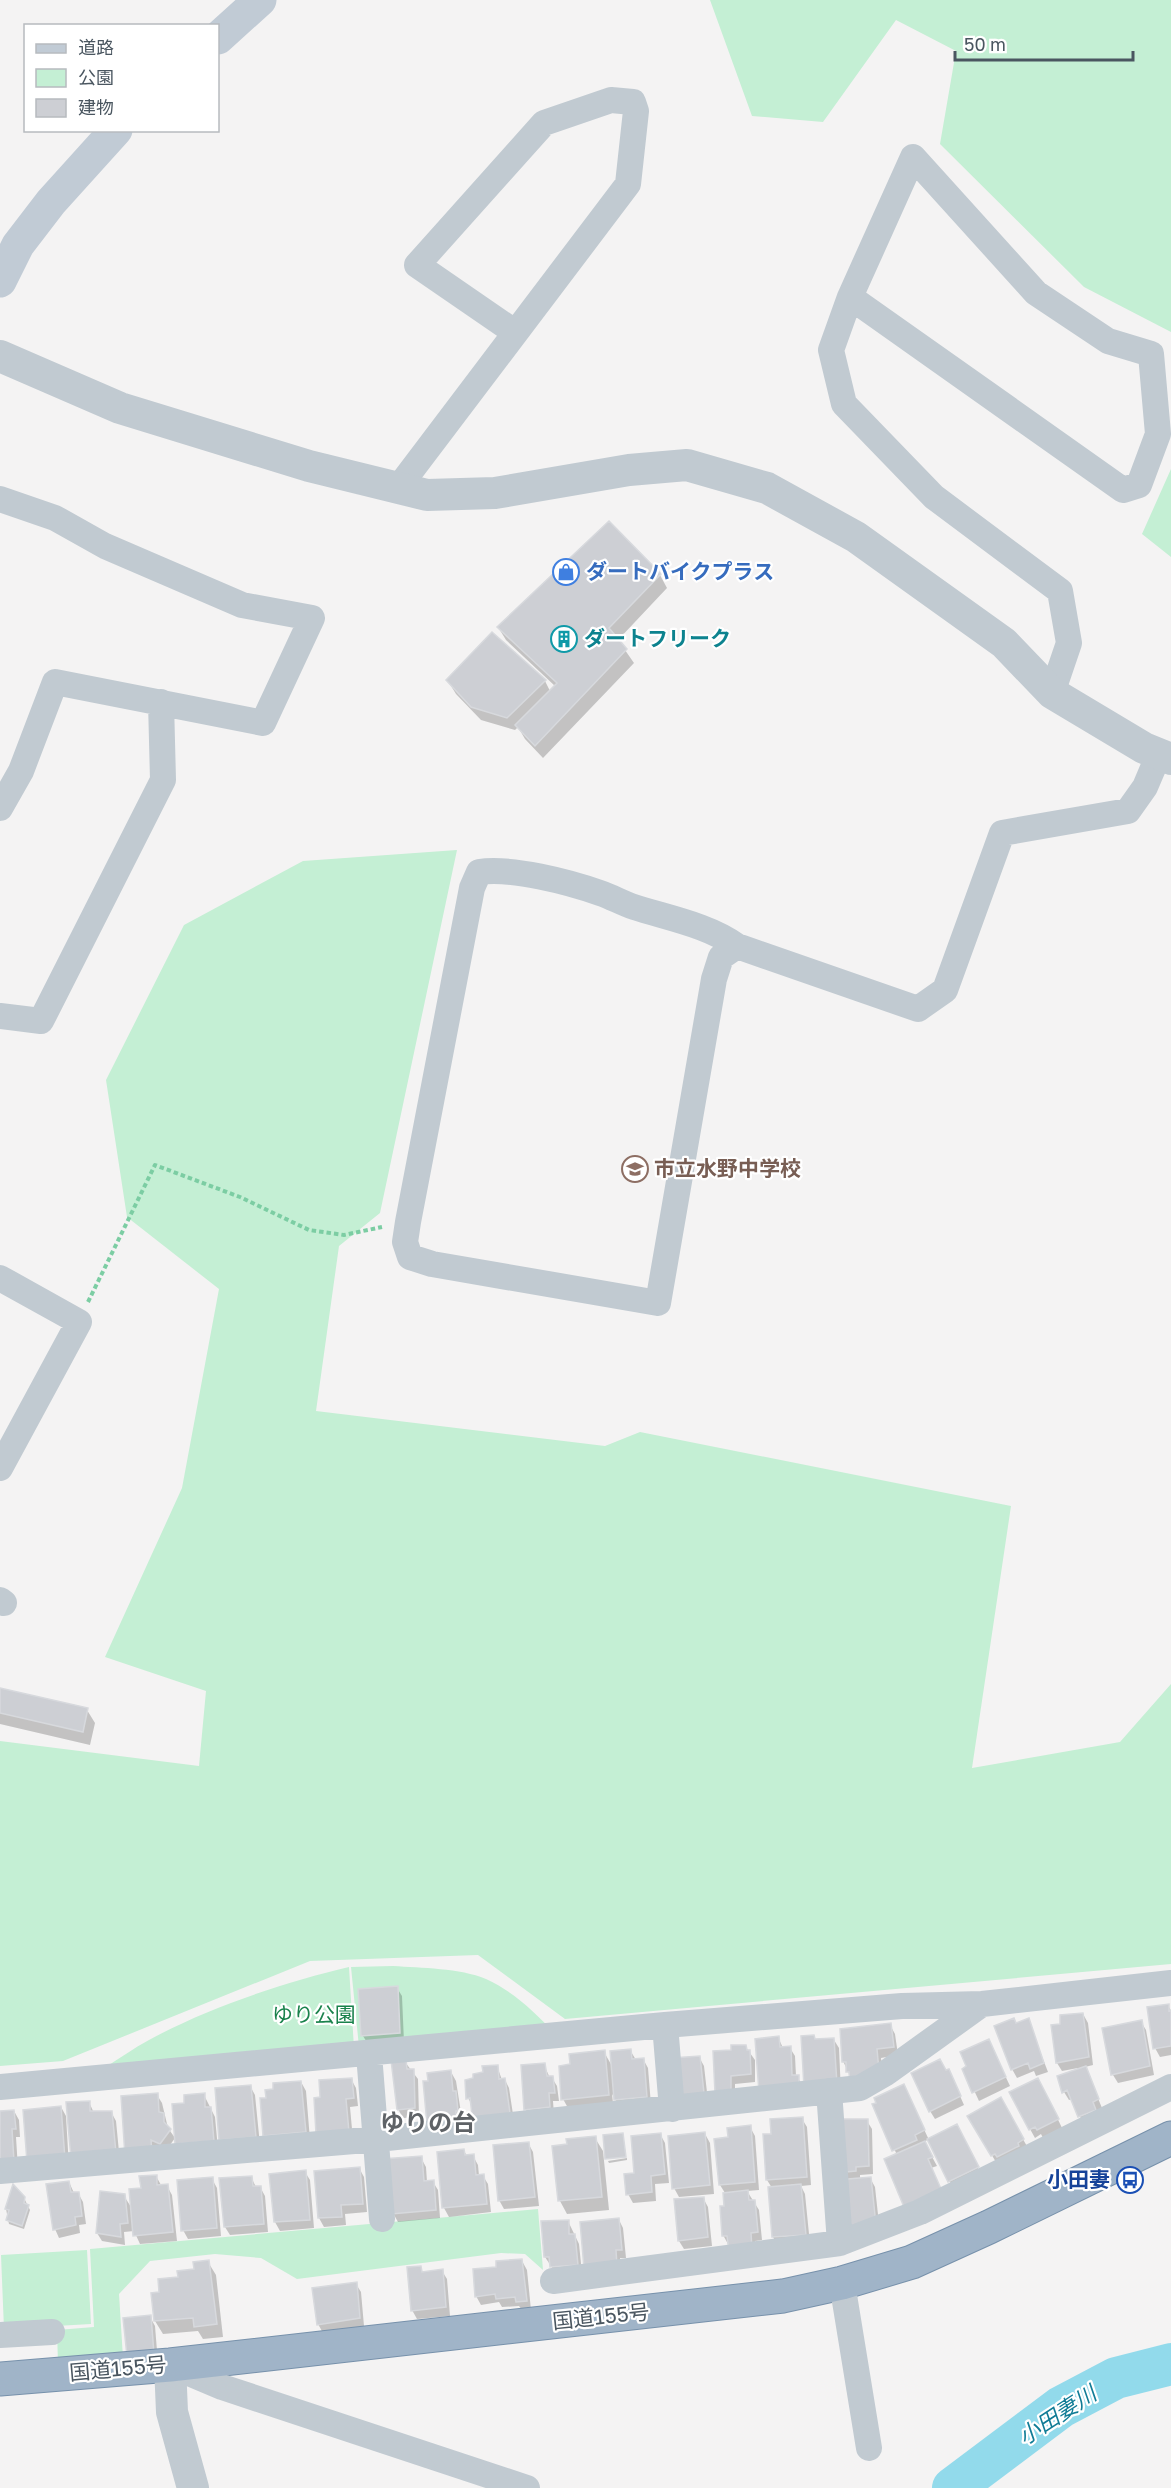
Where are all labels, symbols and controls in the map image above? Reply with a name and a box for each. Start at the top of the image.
legend [24,24,219,132]
scale bar [955,24,1134,62]
text: 50 m [964,33,1006,55]
text: 道路 [78,36,114,58]
text: 公園 [78,66,114,88]
text: 建物 [78,96,114,118]
shop icon: ダートバイクプラス [551,557,581,587]
place label: ダートバイクプラス [586,558,774,584]
building icon: ダートフリーク [549,624,579,654]
place label: ダートフリーク [584,625,731,651]
school or university icon: 市立水野中学校 [620,1154,650,1184]
place label: 市立水野中学校 [654,1155,801,1181]
park label: ゆり公園 [272,2001,356,2027]
district label: ゆりの台 [380,2107,476,2136]
bus stop icon: 小田妻 [1115,2165,1145,2195]
place label: 小田妻 [1047,2166,1110,2192]
street label: 国道155号 [551,2298,651,2334]
street label: 国道155号 [68,2351,168,2385]
water label: 小田妻川 [1012,2378,1103,2450]

